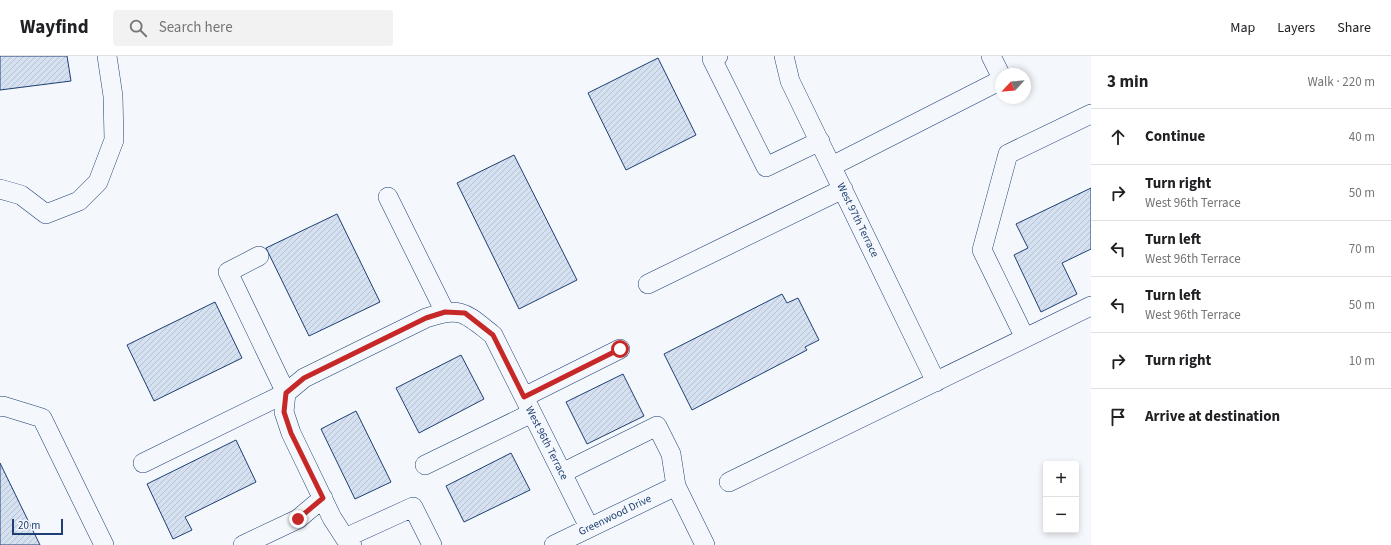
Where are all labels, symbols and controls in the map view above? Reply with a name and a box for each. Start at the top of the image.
search box [113,10,393,46]
text: Wayfind [20,14,89,41]
icon: search [127,17,149,39]
text: Search here [159,17,233,38]
text: Map [1230,18,1255,38]
text: Layers [1277,18,1315,38]
text: Share [1337,18,1371,38]
north arrow [995,68,1031,104]
text: 3 min [1107,70,1148,94]
text: Walk · 220 m [1307,73,1375,91]
icon: ahead [1107,126,1129,148]
text: Continue [1145,126,1205,147]
text: 40 m [1349,128,1375,146]
text: Turn right [1145,173,1211,194]
street label: West 97th Terrace [833,180,883,260]
icon: right [1107,182,1129,204]
text: 50 m [1349,184,1375,202]
text: West 96th Terrace [1145,194,1241,212]
text: Turn left [1145,229,1201,250]
icon: left [1107,238,1129,260]
text: 70 m [1349,240,1375,258]
text: West 96th Terrace [1145,250,1241,268]
text: Turn left [1145,285,1201,306]
icon: left [1107,294,1129,316]
text: 50 m [1349,296,1375,314]
text: West 96th Terrace [1145,306,1241,324]
route start [611,340,629,358]
icon: right [1107,350,1129,372]
text: Turn right [1145,350,1211,371]
text: 10 m [1349,352,1375,370]
street label: West 96th Terrace [522,403,572,483]
icon: arrive [1107,406,1129,428]
text: Arrive at destination [1145,406,1280,427]
map controls [1043,461,1079,533]
button: + [1043,461,1079,497]
street label: Greenwood Drive [576,491,654,539]
button: − [1043,497,1079,533]
route end [289,510,307,528]
scale bar [12,517,63,536]
text: 20 m [18,518,40,533]

